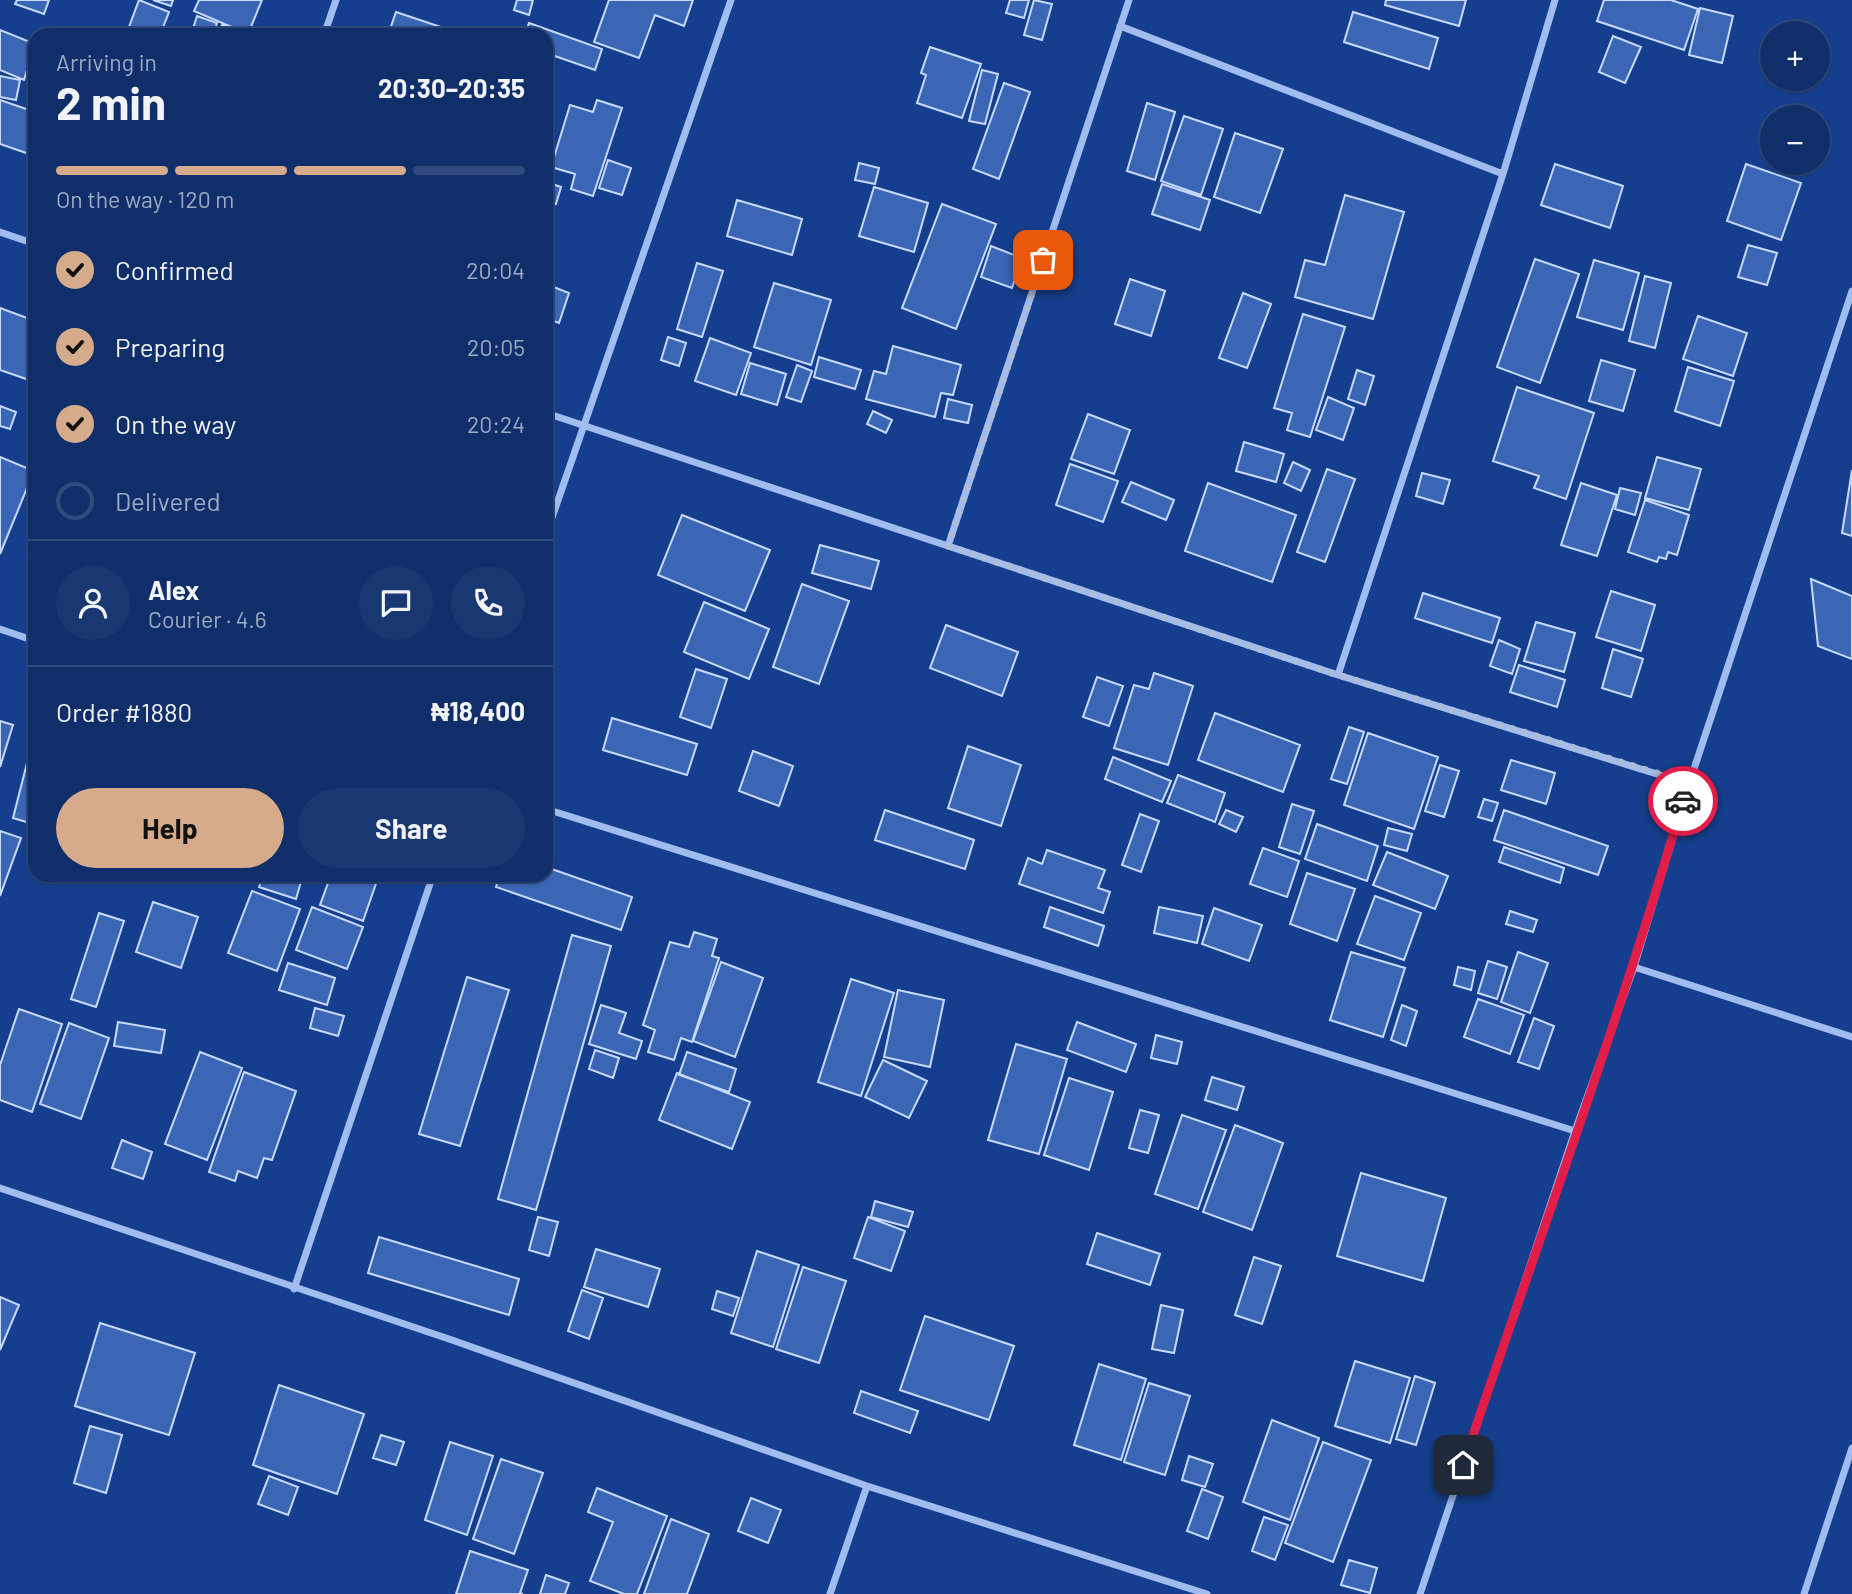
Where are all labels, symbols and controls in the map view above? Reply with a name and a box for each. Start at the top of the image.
map controls [1760,21,1830,175]
button: + [1760,21,1830,91]
text: Arriving in [56,48,157,76]
text: 20:30–20:35 [378,72,525,103]
text: 2 min [56,74,166,129]
button: − [1760,105,1830,175]
text: On the way · 120 m [56,185,234,213]
pin [1013,230,1073,290]
icon: bag [1024,241,1062,279]
icon: check [56,251,94,289]
text: Confirmed [115,254,234,285]
text: 20:04 [466,256,525,284]
icon: check [56,328,94,366]
text: Preparing [115,331,225,362]
text: 20:05 [467,333,525,361]
icon: check [56,405,94,443]
text: On the way [115,408,236,439]
text: 20:24 [467,410,525,438]
text: Delivered [115,485,221,516]
button: person [56,566,130,640]
button: chat [359,566,433,640]
button: phone [451,566,525,640]
text: Alex [148,574,199,605]
text: Courier · 4.6 [148,605,267,633]
text: ₦18,400 [431,695,525,726]
text: Order #1880 [56,696,192,727]
courier [1648,766,1718,836]
icon: car [1664,782,1702,820]
button: Help [56,788,284,868]
button: Share [298,788,525,868]
pin [1433,1435,1493,1495]
icon: home [1444,1446,1482,1484]

